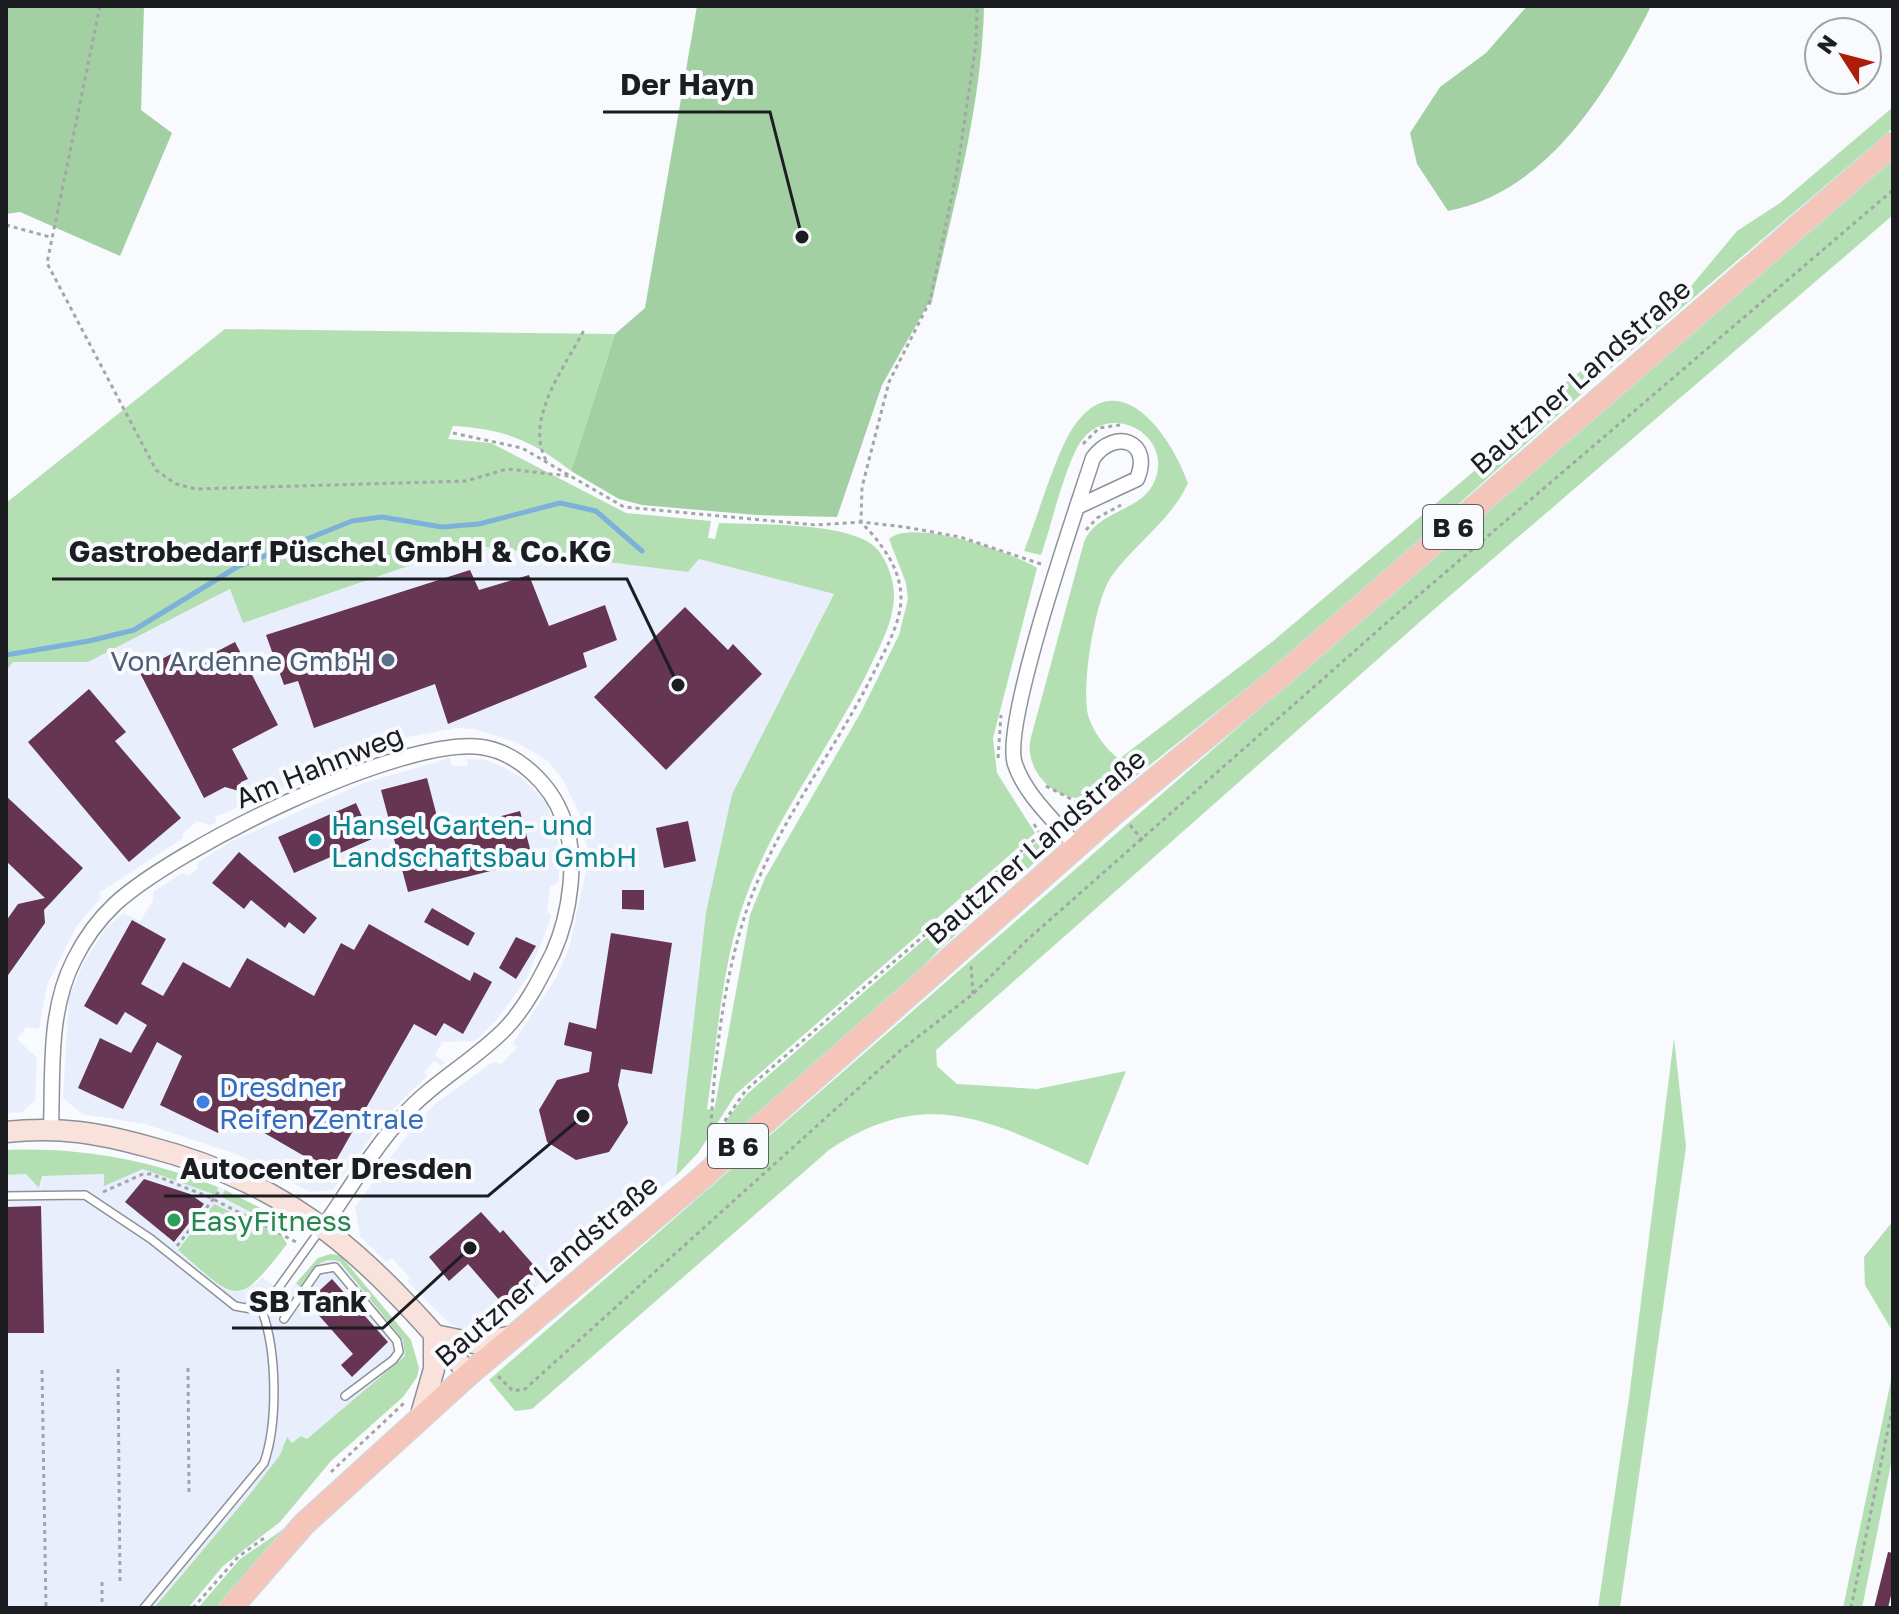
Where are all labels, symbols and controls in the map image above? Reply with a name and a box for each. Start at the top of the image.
north arrow [1803,16,1883,96]
text: N [1811,29,1842,59]
callout: Der Hayn [603,58,770,112]
text: Der Hayn [620,66,754,102]
street label: Bautzner Landstraße [1463,272,1697,480]
road number: B 6 [1423,505,1483,549]
callout: Gastrobedarf Püschel GmbH & Co.KG [52,525,627,579]
text: Gastrobedarf Püschel GmbH & Co.KG [69,533,611,569]
place label: Von Ardenne GmbH [110,644,372,677]
marker: Von Ardenne GmbH [379,651,397,669]
street label: Am Hahnweg [230,717,408,815]
street label: Bautzner Landstraße [918,742,1152,950]
place label: Hansel Garten- und Landschaftsbau GmbH [331,808,637,873]
marker: Hansel Garten- und Landschaftsbau GmbH [306,831,324,849]
place label: Dresdner Reifen Zentrale [219,1070,424,1135]
marker: Dresdner Reifen Zentrale [194,1093,212,1111]
road number: B 6 [708,1124,768,1168]
callout: Autocenter Dresden [164,1142,488,1196]
text: Autocenter Dresden [180,1150,472,1186]
street label: Bautzner Landstraße [428,1167,664,1373]
place label: EasyFitness [190,1204,352,1237]
marker: EasyFitness [165,1211,183,1229]
callout: SB Tank [232,1274,383,1328]
text: SB Tank [249,1283,368,1319]

